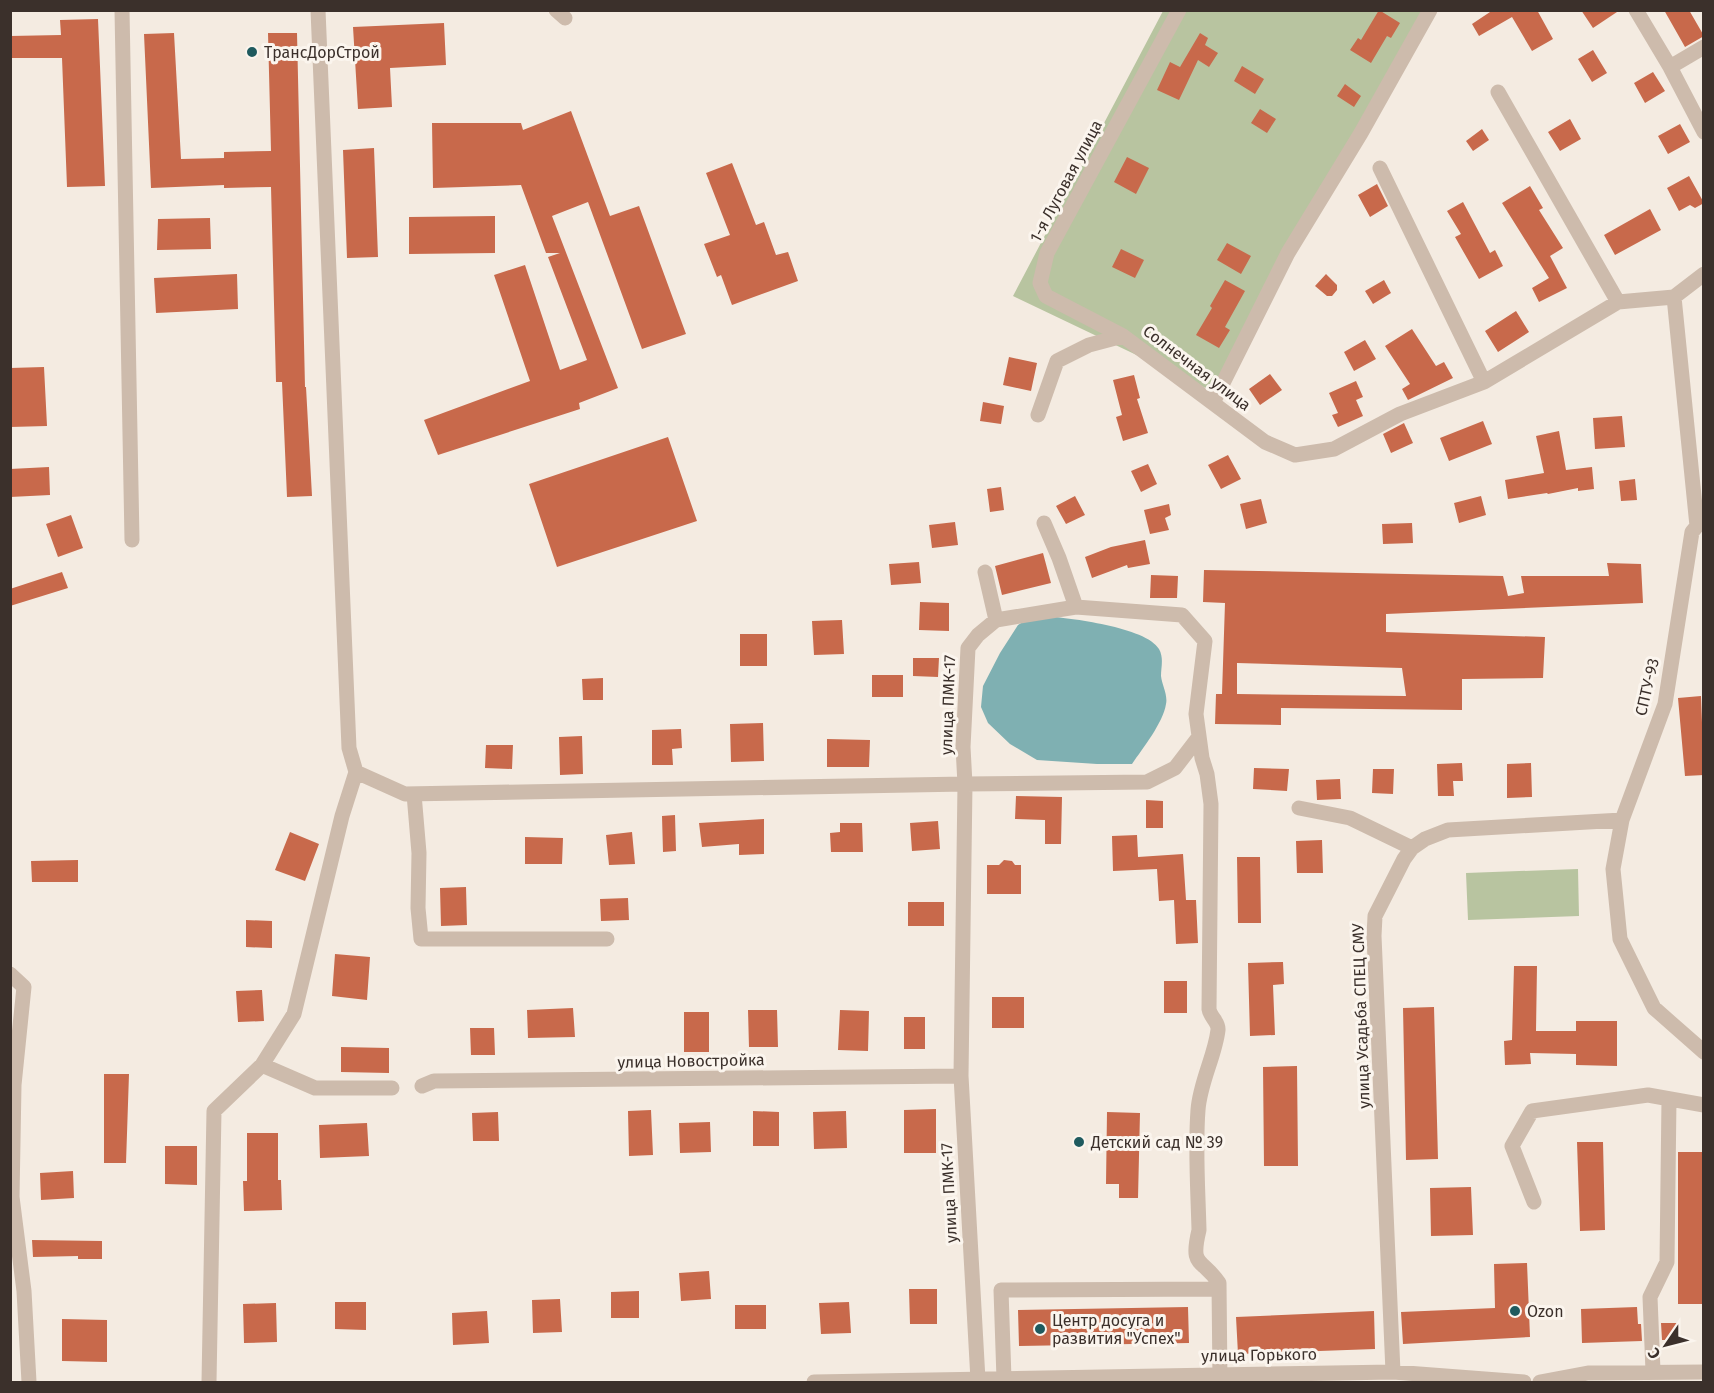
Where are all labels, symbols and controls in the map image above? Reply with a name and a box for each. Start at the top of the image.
place label: ТрансДорСтрой [264,43,380,62]
marker: ТрансДорСтрой [245,45,259,59]
street label: 1-я Луговая улица [1026,117,1106,245]
street label: Солнечная улица [1139,321,1255,415]
street label: улица ПМК-17 [937,655,959,755]
street label: СПТУ-93 [1631,656,1663,718]
street label: улица Усадьба СПЕЦ СМУ [1348,923,1374,1109]
street label: улица Новостройка [617,1050,765,1072]
place label: Детский сад № 39 [1090,1133,1223,1152]
marker: Детский сад № 39 [1072,1135,1086,1149]
street label: улица ПМК-17 [937,1142,961,1244]
place label: Ozon [1527,1302,1564,1321]
marker: Ozon [1508,1304,1522,1318]
place label: Центр досуга и развития "Успех" [1052,1311,1181,1348]
north arrow [1636,1315,1696,1375]
marker: Центр досуга и развития "Успех" [1033,1322,1047,1336]
text: С [1643,1343,1665,1363]
street label: улица Горького [1201,1344,1317,1366]

